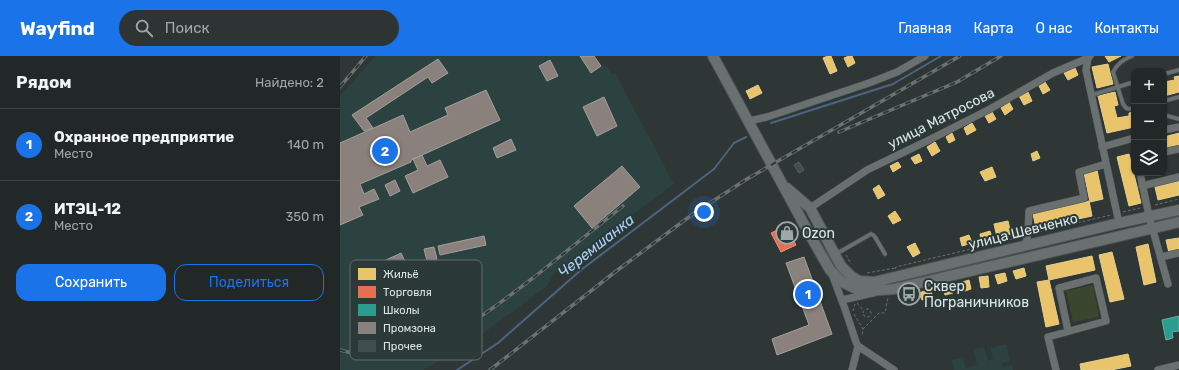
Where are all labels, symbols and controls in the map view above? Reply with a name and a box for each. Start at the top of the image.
search box [119,10,399,46]
text: Wayfind [20,17,95,40]
icon: search [133,17,155,39]
text: Поиск [165,19,209,37]
text: Главная [898,20,952,37]
text: Карта [974,20,1014,37]
text: О нас [1036,20,1072,37]
text: Контакты [1094,20,1159,37]
map controls [1131,68,1167,176]
button: + [1131,68,1167,104]
text: Рядом [16,72,72,92]
text: Найдено: 2 [255,75,324,90]
street label: улица Матросова [885,84,997,153]
button: − [1131,104,1167,140]
text: Охранное предприятие [54,128,234,146]
pin: 2 [372,136,398,166]
text: 1 [26,137,32,152]
text: 140 m [287,137,324,152]
button: layers [1131,140,1167,176]
text: Место [54,146,93,161]
text: ИТЭЦ-12 [54,200,121,218]
your location [694,202,714,222]
text: 2 [25,209,33,224]
text: 350 m [285,209,324,224]
water label: Черемшанка [554,210,638,282]
street label: улица Шевченко [967,210,1080,253]
text: Место [54,218,93,233]
shop icon: Ozon [774,220,800,246]
place label: Ozon [802,225,835,242]
legend [350,260,482,360]
button: Сохранить [16,264,166,301]
button: Поделиться [174,264,324,301]
text: Жильё [383,268,419,281]
place label: Сквер Пограничников [924,278,1029,311]
pin: 1 [795,279,821,309]
bus stop icon: Сквер Пограничников [896,281,922,307]
text: Торговля [383,286,432,299]
text: Школы [383,304,420,317]
text: Промзона [383,322,436,335]
text: Прочее [383,340,422,353]

